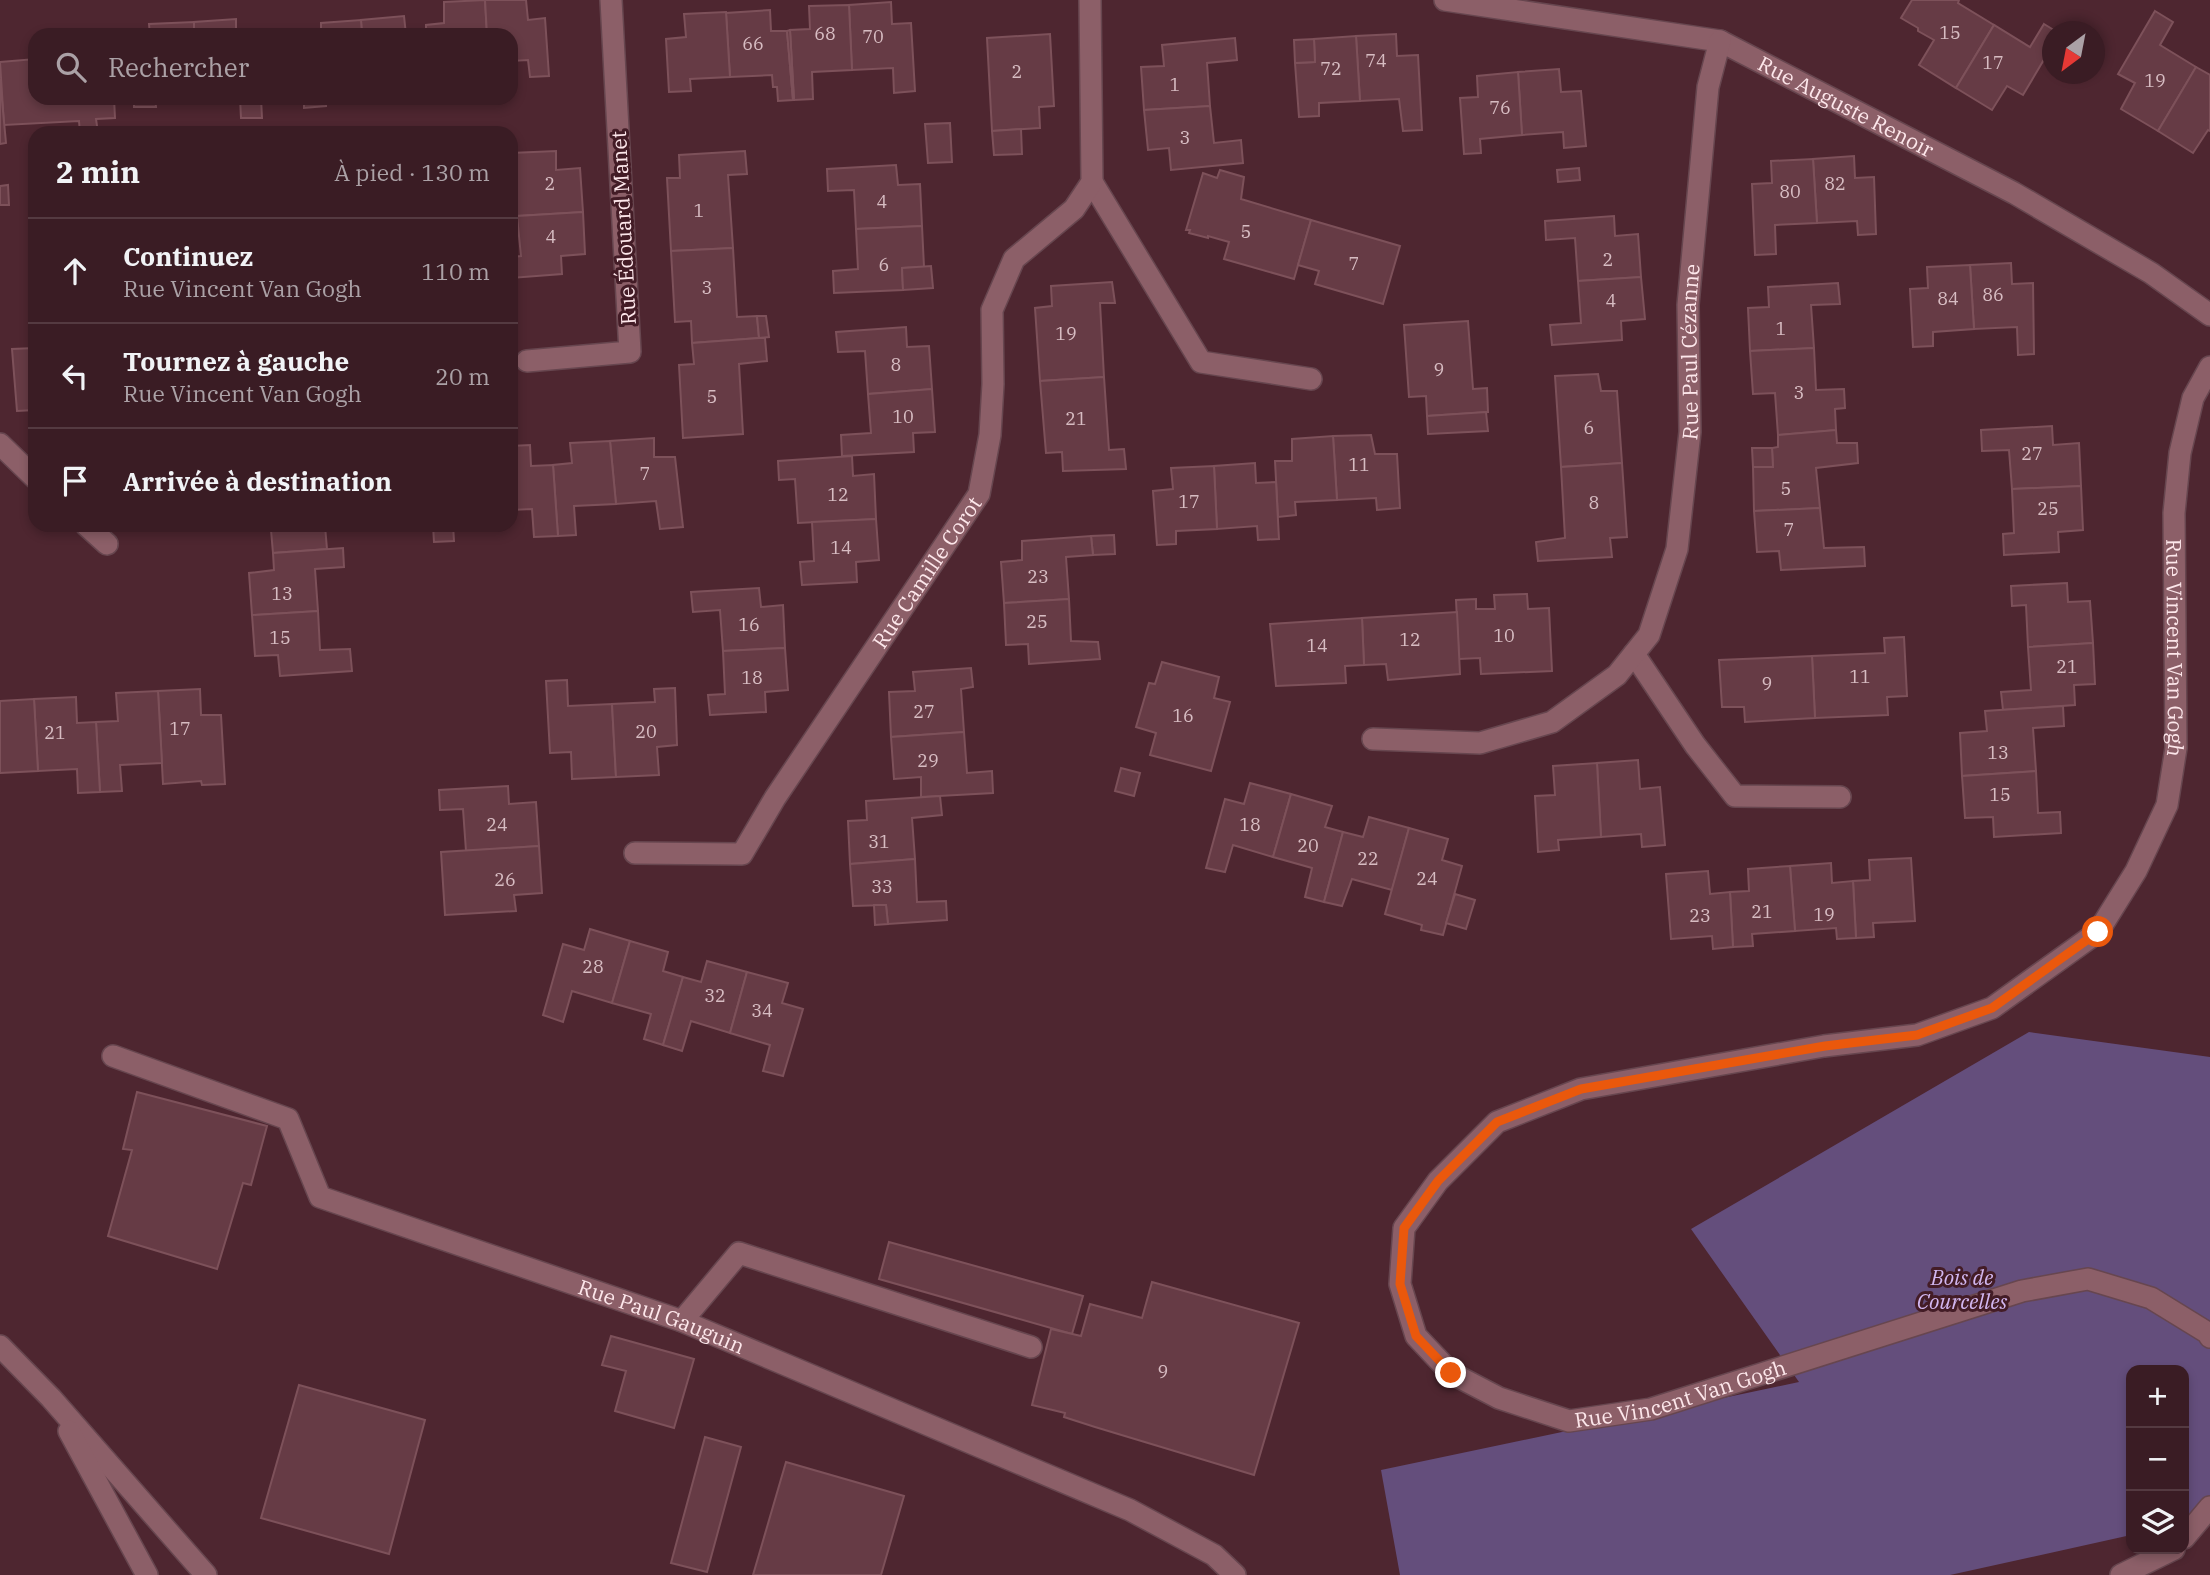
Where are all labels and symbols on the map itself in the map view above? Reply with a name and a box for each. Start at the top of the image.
house number: 15 [1939,21,1961,44]
north arrow [2042,21,2105,84]
house number: 68 [814,22,836,45]
house number: 70 [862,25,884,48]
house number: 66 [742,32,764,55]
house number: 74 [1365,49,1387,72]
street label: Rue Auguste Renoir [1753,49,1940,164]
house number: 17 [1982,51,2004,74]
house number: 72 [1320,57,1342,80]
house number: 2 [1012,60,1022,83]
house number: 19 [2144,69,2166,92]
house number: 1 [1170,73,1180,96]
house number: 76 [1489,96,1511,119]
house number: 3 [1180,126,1190,149]
street label: Rue Édouard Manet [604,130,642,326]
house number: 2 [545,172,555,195]
house number: 82 [1824,172,1846,195]
house number: 80 [1779,180,1801,203]
house number: 4 [877,190,887,213]
house number: 1 [694,199,704,222]
house number: 5 [1241,220,1251,243]
house number: 4 [546,225,556,248]
house number: 2 [1603,248,1613,271]
house number: 7 [1349,252,1359,275]
house number: 6 [879,253,889,276]
street label: Rue Paul Cézanne [1674,262,1706,441]
house number: 3 [702,276,712,299]
house number: 86 [1982,283,2004,306]
house number: 84 [1937,287,1959,310]
house number: 4 [1606,289,1616,312]
house number: 1 [1776,317,1786,340]
house number: 19 [1055,322,1077,345]
house number: 8 [891,353,901,376]
house number: 9 [1434,358,1444,381]
house number: 3 [1794,381,1804,404]
house number: 5 [707,385,717,408]
house number: 10 [892,405,914,428]
house number: 21 [1065,407,1087,430]
house number: 6 [1584,416,1594,439]
house number: 27 [2021,442,2043,465]
house number: 11 [1348,453,1370,476]
house number: 7 [640,462,650,485]
house number: 5 [1781,477,1791,500]
house number: 12 [827,483,849,506]
house number: 17 [1178,490,1200,513]
street label: Rue Camille Corot [866,491,988,654]
house number: 8 [1589,491,1599,514]
house number: 25 [2037,497,2059,520]
house number: 7 [1784,518,1794,541]
house number: 14 [830,536,852,559]
street label: Rue Vincent Van Gogh [2160,539,2190,759]
house number: 23 [1027,565,1049,588]
house number: 13 [271,582,293,605]
house number: 25 [1026,610,1048,633]
house number: 16 [738,613,760,636]
house number: 10 [1493,624,1515,647]
house number: 15 [269,626,291,649]
house number: 12 [1399,628,1421,651]
house number: 14 [1306,634,1328,657]
house number: 21 [2056,655,2078,678]
house number: 11 [1849,665,1871,688]
house number: 18 [741,666,763,689]
house number: 9 [1762,672,1772,695]
house number: 27 [913,700,935,723]
house number: 16 [1172,704,1194,727]
house number: 17 [169,717,191,740]
house number: 20 [635,720,657,743]
house number: 21 [44,721,66,744]
house number: 13 [1987,741,2009,764]
house number: 29 [917,749,939,772]
house number: 15 [1989,783,2011,806]
house number: 24 [486,813,508,836]
house number: 18 [1239,813,1261,836]
house number: 31 [868,830,890,853]
house number: 20 [1297,834,1319,857]
house number: 22 [1357,847,1379,870]
house number: 24 [1416,867,1438,890]
house number: 26 [494,868,516,891]
house number: 33 [871,875,893,898]
house number: 21 [1751,900,1773,923]
house number: 19 [1813,903,1835,926]
house number: 23 [1689,904,1711,927]
route start [2082,916,2113,947]
house number: 28 [582,955,604,978]
house number: 32 [704,984,726,1007]
house number: 34 [751,999,773,1022]
park label: Bois de Courcelles [1917,1263,2007,1315]
street label: Rue Paul Gauguin [575,1272,749,1360]
street label: Rue Vincent Van Gogh [1573,1353,1790,1434]
route end [1435,1357,1466,1388]
house number: 9 [1158,1360,1168,1383]

